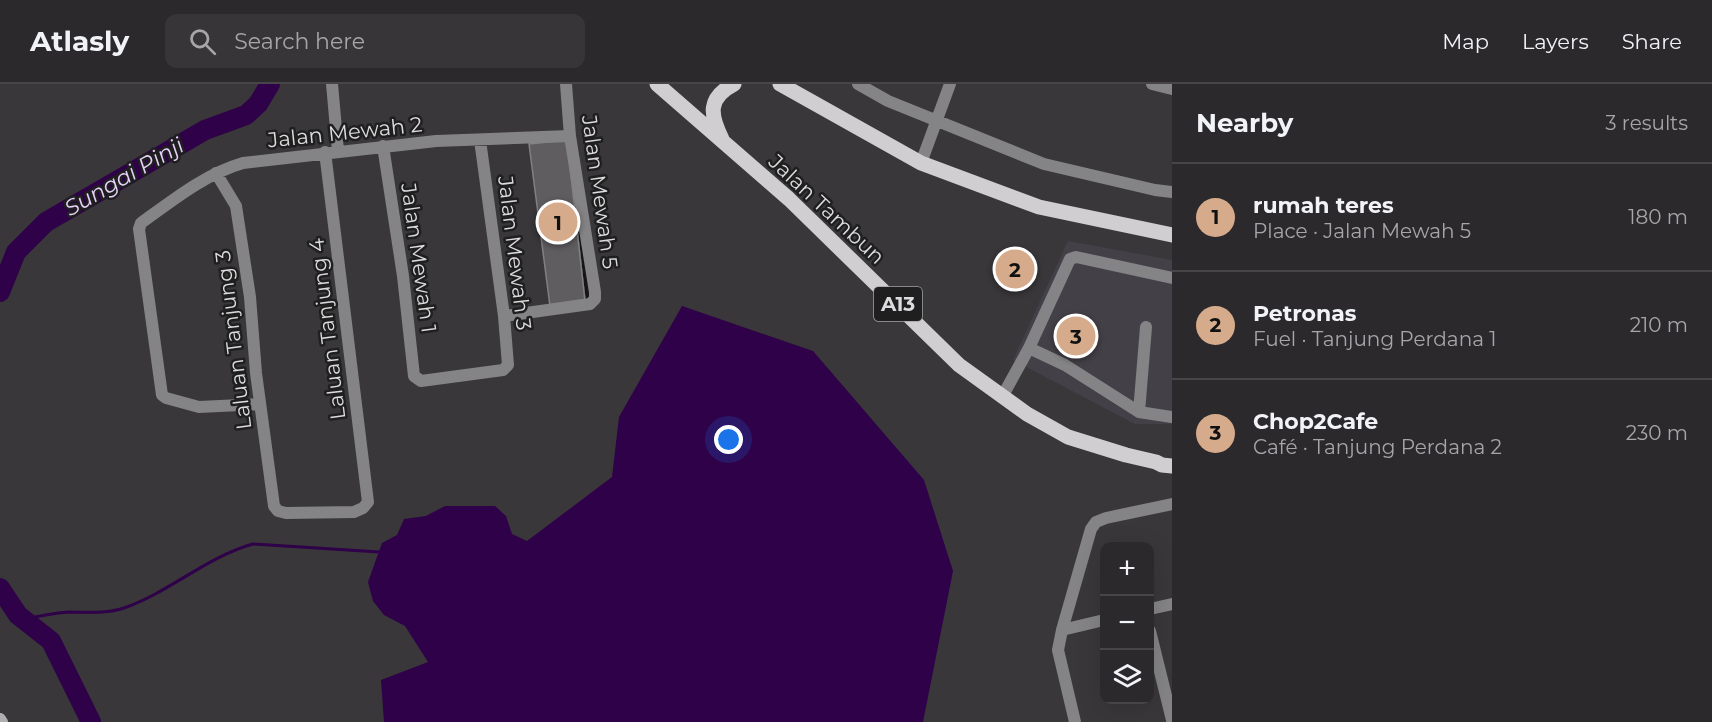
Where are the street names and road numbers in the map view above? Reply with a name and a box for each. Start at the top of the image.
street label: Jalan Mewah 2 [265,111,424,153]
street label: Jalan Mewah 5 [577,112,623,271]
street label: Jalan Tambun [763,148,890,269]
street label: Jalan Mewah 3 [493,173,537,332]
street label: Jalan Mewah 1 [396,181,442,334]
street label: Laluan Tanjung 4 [303,237,351,421]
street label: Laluan Tanjung 3 [210,249,256,431]
road number: A13 [874,287,922,321]

